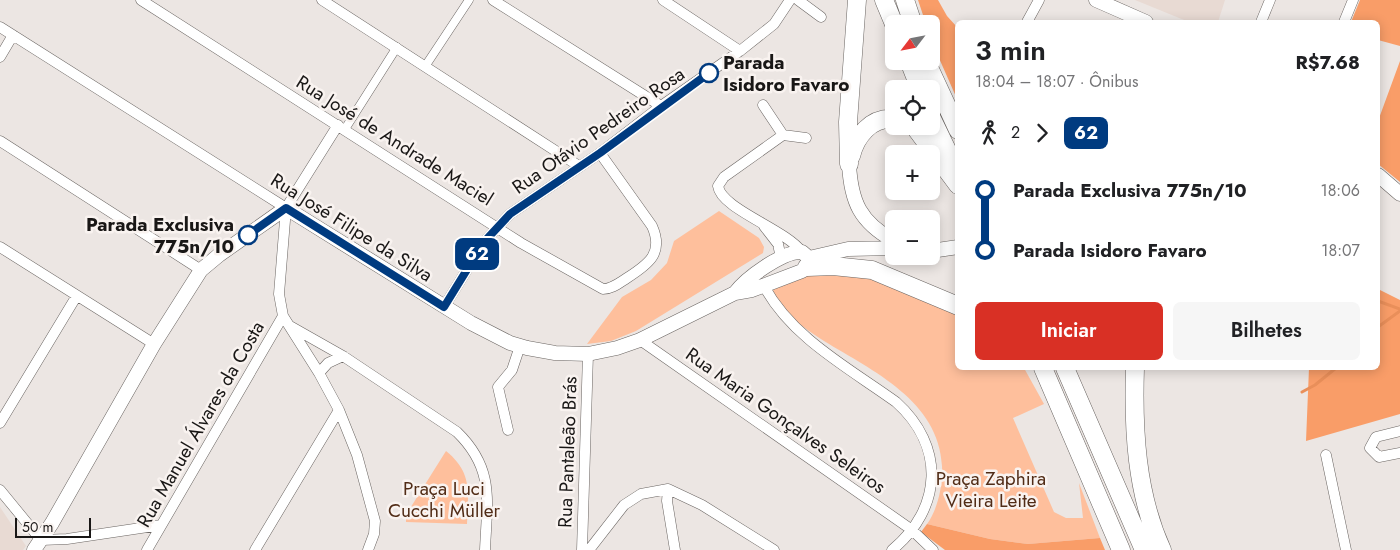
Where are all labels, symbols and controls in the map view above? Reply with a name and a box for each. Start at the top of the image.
north arrow [885,15,940,70]
map controls [885,15,940,265]
text: 3 min [975,30,1046,71]
place label: Parada Isidoro Favaro [723,49,849,98]
text: R$7.68 [1296,49,1360,76]
street label: Rua Otávio Pedreiro Rosa [507,61,690,200]
marker: Parada Isidoro Favaro [699,63,719,83]
street label: Rua José de Andrade Maciel [291,69,499,212]
text: 18:04 – 18:07 · Ônibus [975,70,1138,93]
button: locate [885,80,940,135]
icon: walk [975,119,1003,147]
icon: forward [1028,119,1056,147]
text: 62 [1074,120,1098,146]
text: 2 [1011,121,1020,144]
button: + [885,145,940,200]
street label: Rua José Filipe da Silva [266,167,438,288]
text: Parada Exclusiva 775n/10 [1013,177,1247,204]
text: 18:06 [1320,179,1360,202]
button: − [885,210,940,265]
place label: Parada Exclusiva 775n/10 [86,211,234,260]
marker: Parada Exclusiva 775n/10 [238,225,258,245]
text: Parada Isidoro Favaro [1013,237,1207,264]
line badge: 62 [454,238,500,270]
text: 18:07 [1321,239,1360,262]
text: 62 [465,241,489,267]
button: Iniciar [975,302,1163,360]
button: Bilhetes [1173,302,1360,360]
street label: Rua Manuel Álvares da Costa [130,316,271,532]
street label: Rua Maria Gonçalves Seleiros [680,341,892,500]
street label: Rua Pantaleão Brás [551,375,584,528]
park label: Praça Zaphira Vieira Leite [936,465,1046,514]
park label: Praça Luci Cucchi Müller [388,475,501,524]
scale bar [15,515,91,538]
text: 50 m [22,517,53,537]

